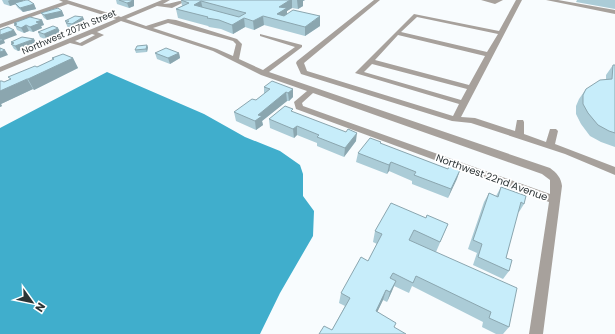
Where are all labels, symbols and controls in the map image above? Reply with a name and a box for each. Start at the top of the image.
street label: Northwest 207th Street [20,7,118,57]
street label: Northwest 22nd Avenue [434,150,550,205]
north arrow [12,282,52,322]
text: N [31,300,49,315]

